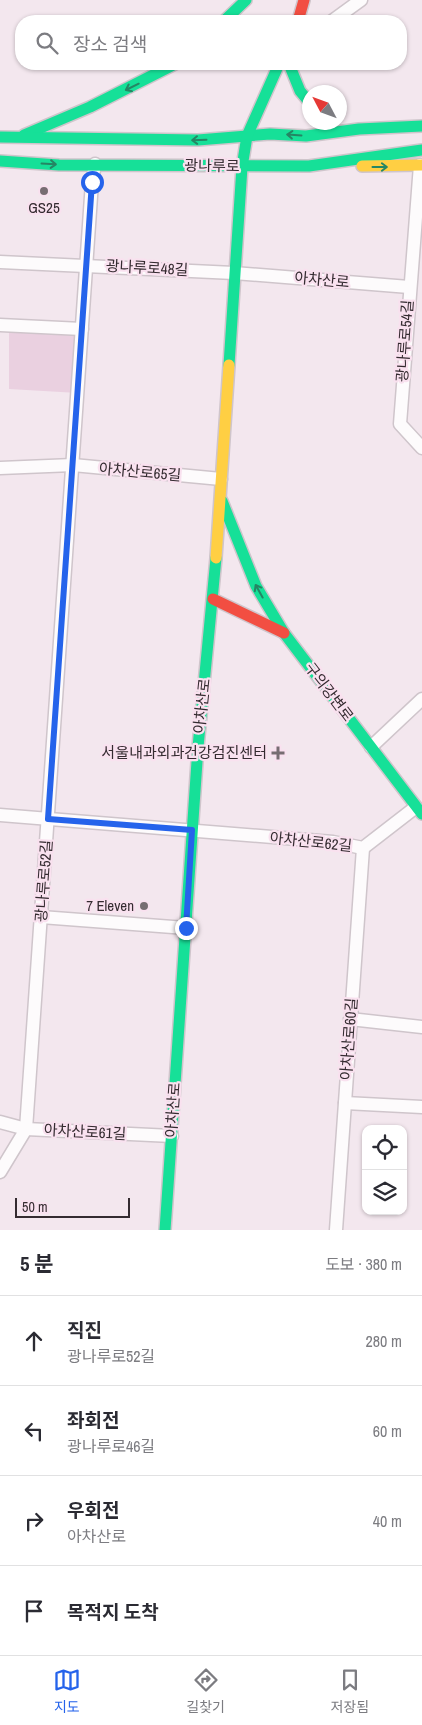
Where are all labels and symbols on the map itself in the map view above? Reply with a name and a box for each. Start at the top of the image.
one-way arrow [125,83,140,92]
north arrow [302,85,347,130]
one-way arrow [286,131,302,140]
one-way arrow [191,135,207,144]
street label: 광나루로 [184,155,240,176]
one-way arrow [40,160,56,169]
one-way arrow [372,162,388,172]
route start [81,171,104,194]
marker: GS25 [38,185,50,197]
place label: GS25 [28,197,60,218]
street label: 광나루로48길 [105,255,189,280]
street label: 아차산로 [294,267,350,292]
street label: 광나루로54길 [391,299,418,383]
street label: 아차산로65길 [98,457,182,486]
one-way arrow [254,585,264,599]
street label: 구의강변로 [300,658,359,726]
street label: 아차산로 [188,677,215,734]
place label: 서울내과외과건강검진센터 [101,742,267,763]
marker: 서울내과외과건강검진센터 [271,746,285,760]
street label: 아차산로62길 [269,827,353,856]
street label: 광나루로52길 [30,839,57,923]
place label: 7 Eleven [86,895,134,916]
marker: 7 Eleven [138,900,150,912]
route end [175,917,198,940]
street label: 아차산로60길 [335,997,362,1081]
street label: 아차산로 [160,1082,185,1138]
street label: 아차산로61길 [43,1119,127,1144]
scale bar [15,1195,130,1218]

